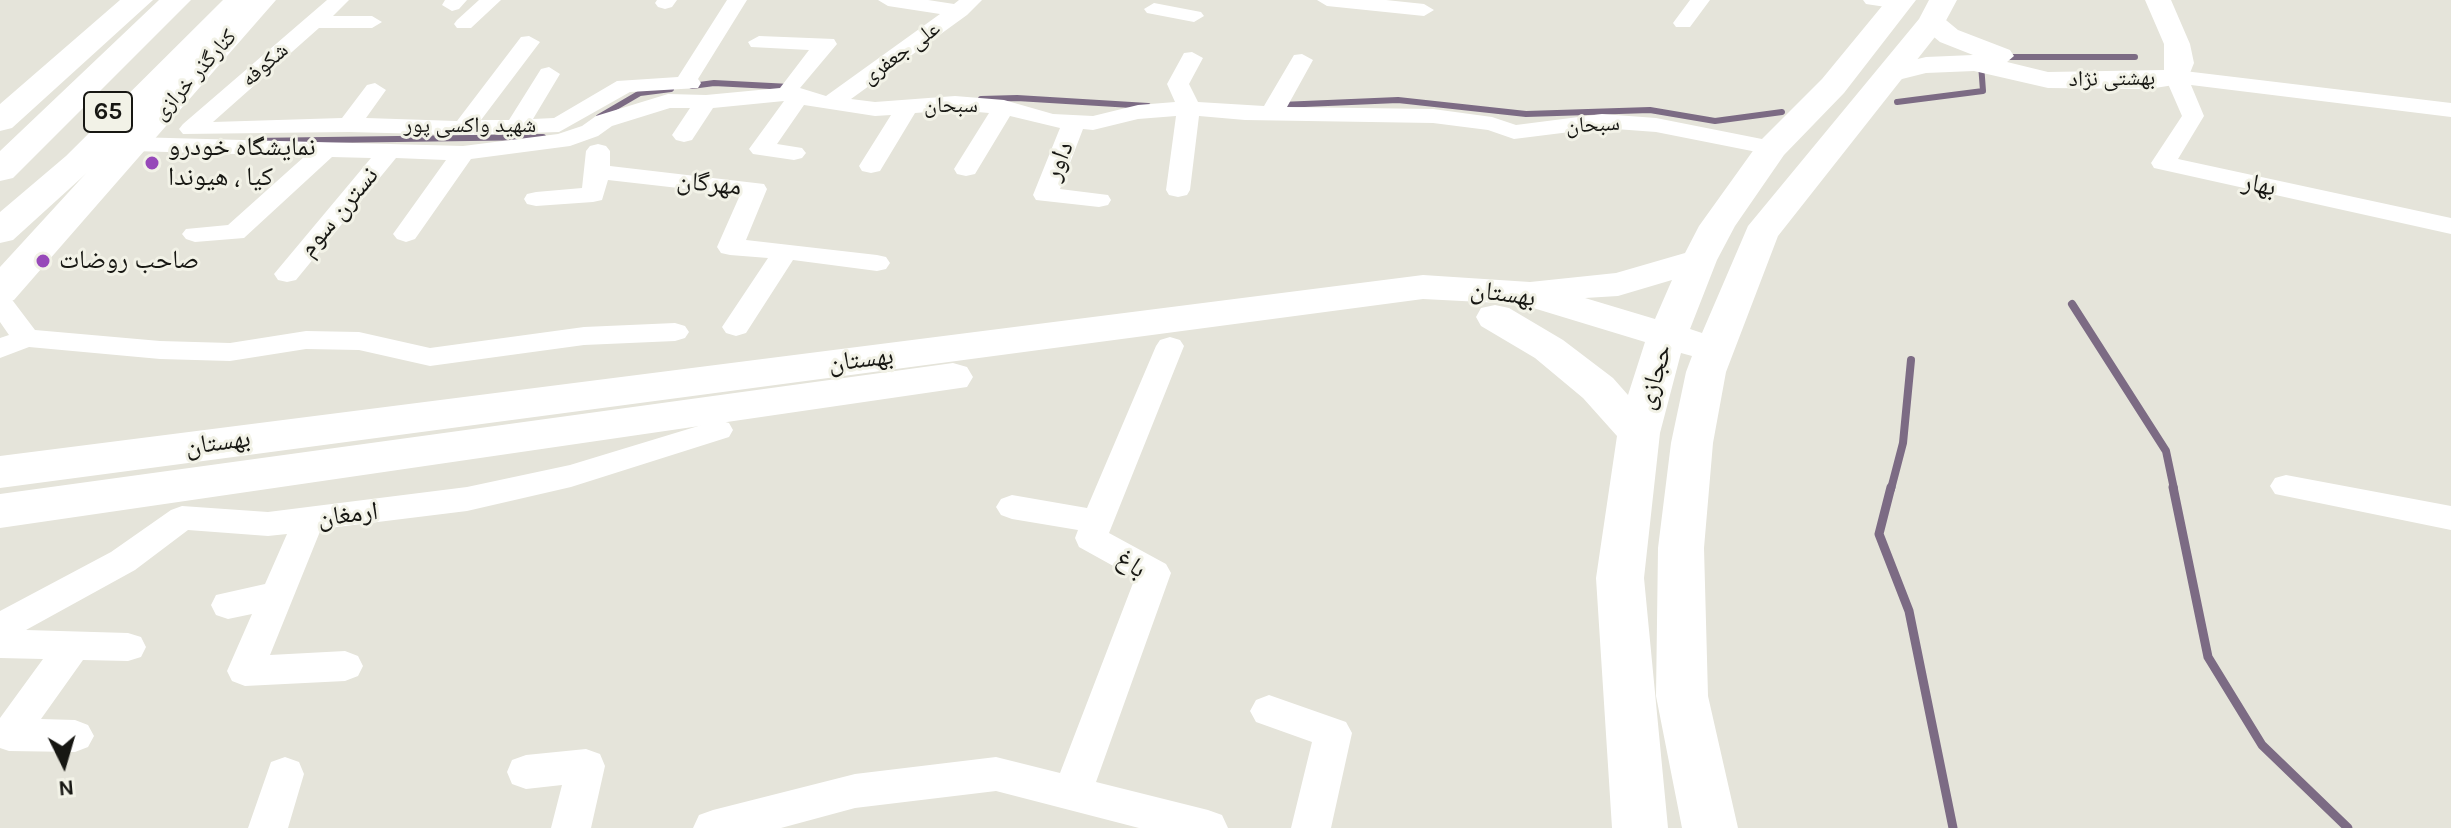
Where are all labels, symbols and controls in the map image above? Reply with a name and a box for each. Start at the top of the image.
street label: علی جعفری [856,16,946,90]
street label: کنارگذر خرازی [147,24,243,126]
street label: شکوفه [236,37,294,93]
street label: بهشتی نژاد [2068,65,2156,93]
road number: 65 [84,92,132,132]
street label: سبحان [924,93,978,119]
street label: سبحان [1565,110,1621,140]
street label: شهید واکسی پور [404,113,536,139]
place label: نمایشگاه خودرو کیا ، هیوندا [168,132,316,194]
street label: داور [1037,137,1081,185]
marker: نمایشگاه خودرو کیا ، هیوندا [143,154,161,172]
street label: نسترن سوم [292,161,386,263]
street label: مهرگان [675,165,743,203]
street label: بهار [2239,166,2279,204]
place label: صاحب روضات [59,245,199,277]
marker: صاحب روضات [34,252,52,270]
street label: بهستان [1468,274,1538,314]
street label: بهستان [827,341,895,379]
street label: حجازی [1630,341,1680,413]
street label: بهستان [183,423,253,463]
street label: ارمغان [316,496,380,534]
street label: باغ [1110,543,1152,585]
north arrow [24,724,104,804]
text: N [57,774,75,802]

